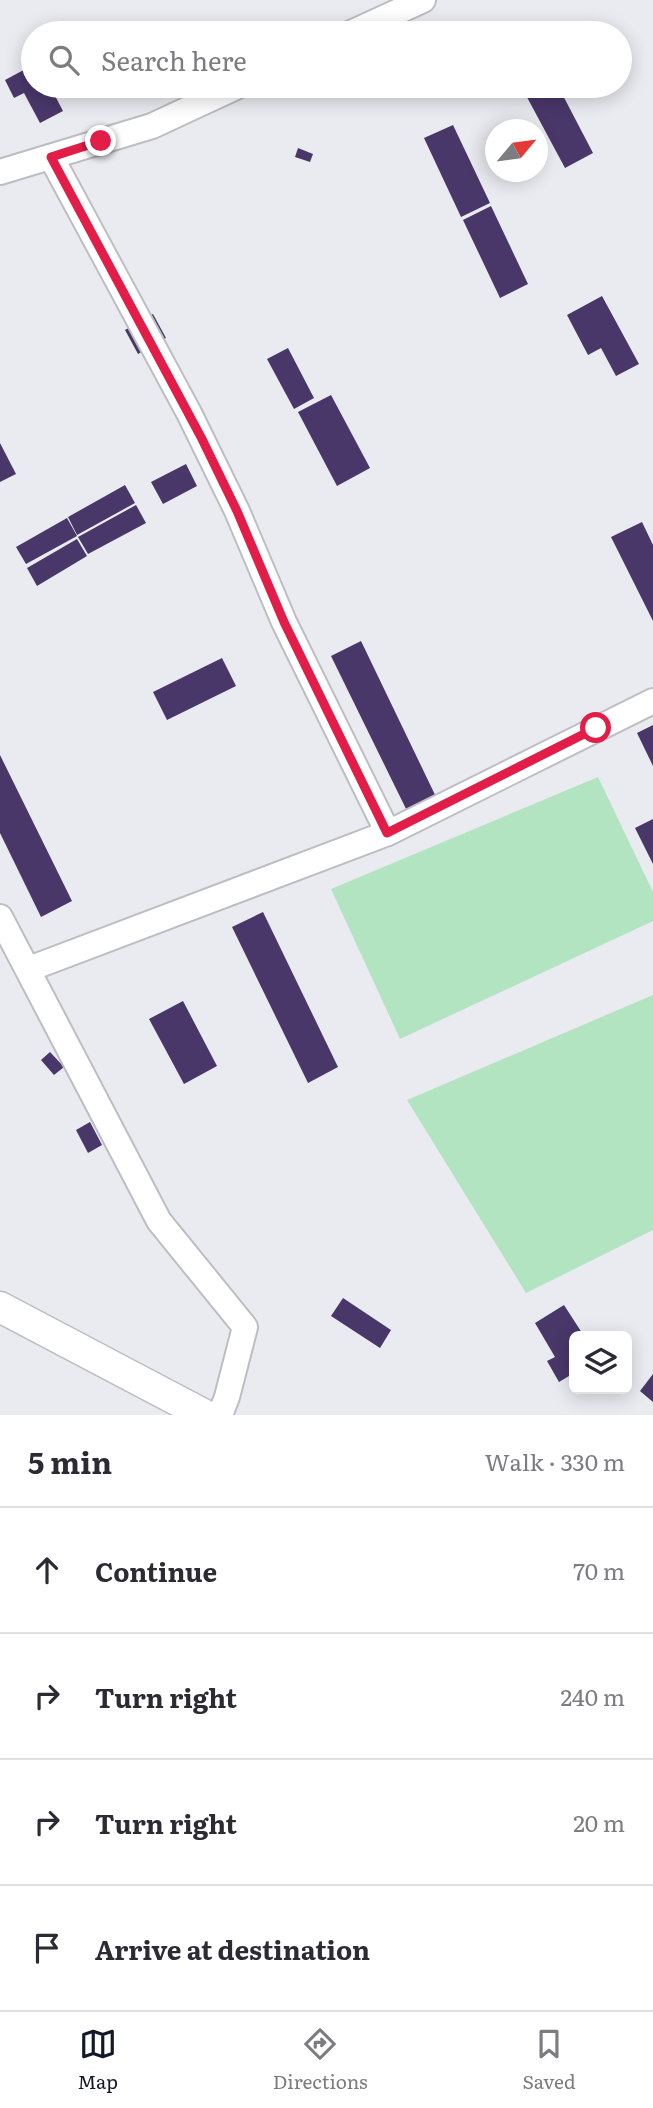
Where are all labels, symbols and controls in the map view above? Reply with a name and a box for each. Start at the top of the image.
search box [21,21,632,98]
text: Search here [101,40,247,79]
icon: search [45,41,83,79]
north arrow [485,119,548,182]
route end [85,125,116,156]
route start [580,712,611,743]
map controls [569,1331,632,1394]
button: layers [569,1331,632,1394]
text: 5 min [28,1439,112,1483]
text: Walk · 330 m [485,1444,625,1478]
icon: ahead [28,1551,66,1589]
text: Continue [95,1551,217,1590]
text: 70 m [573,1553,625,1587]
icon: right [28,1677,66,1715]
text: Turn right [95,1677,237,1716]
text: 240 m [560,1679,625,1713]
icon: right [28,1803,66,1841]
text: Turn right [95,1803,237,1842]
text: 20 m [573,1805,625,1839]
icon: arrive [28,1929,66,1967]
text: Arrive at destination [95,1929,370,1968]
tab: Map [77,2025,118,2095]
tab: Directions [273,2025,368,2095]
tab: Saved [523,2025,576,2095]

